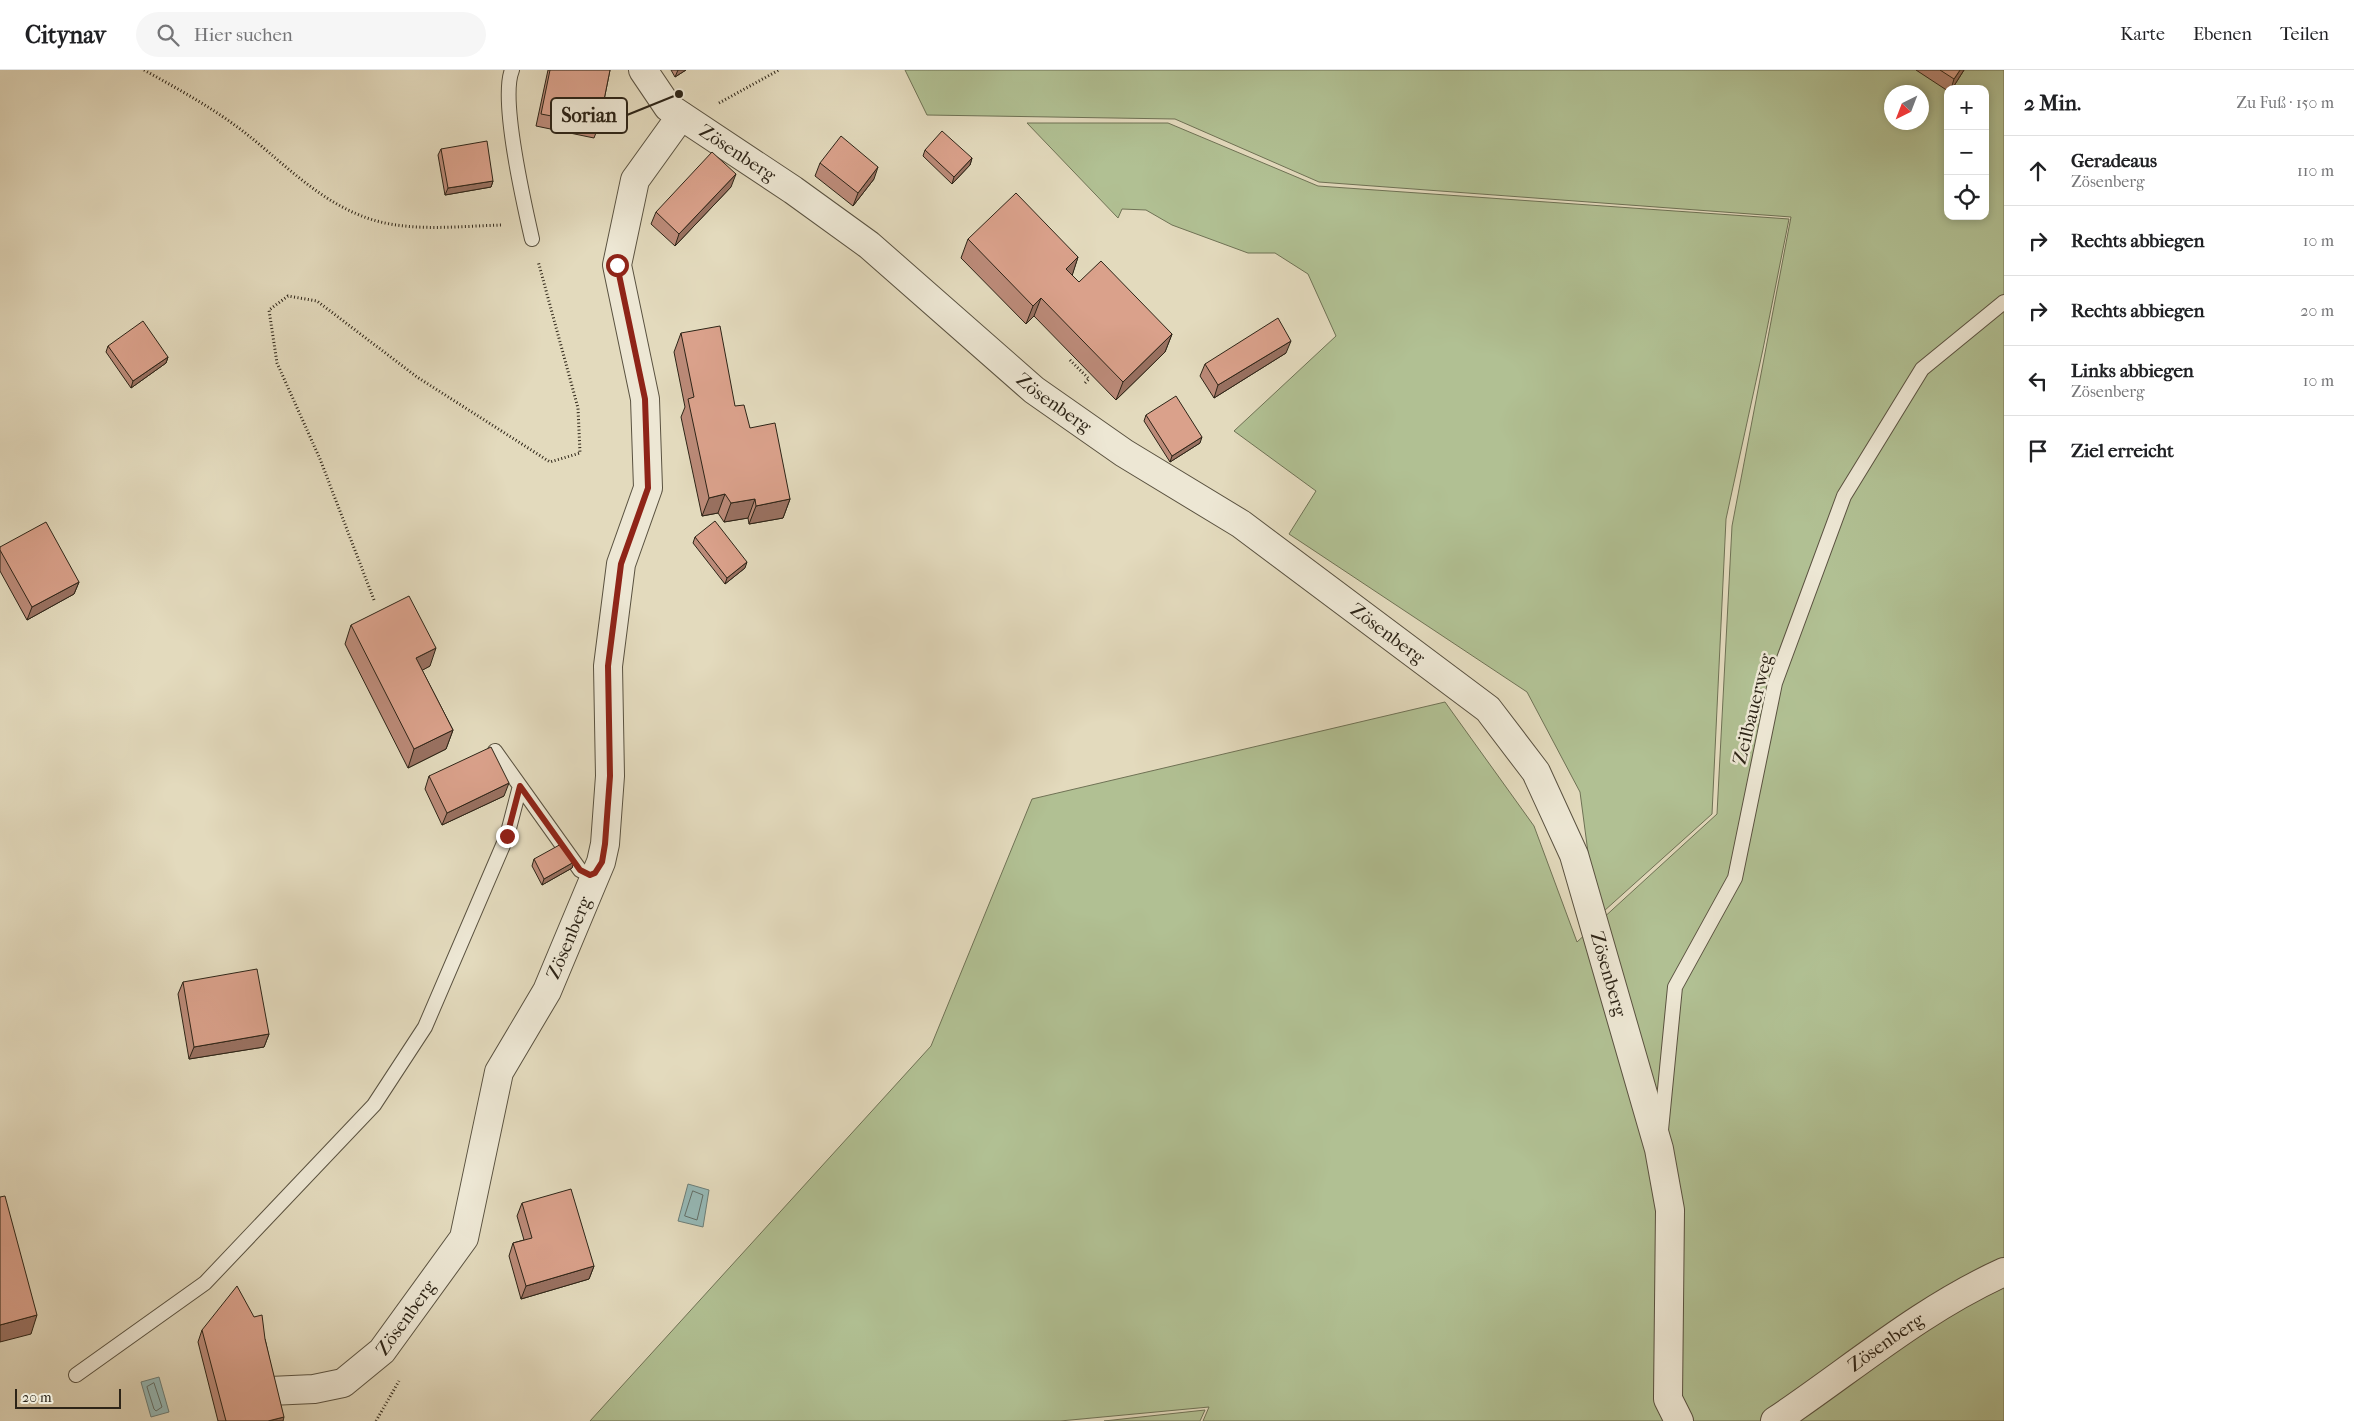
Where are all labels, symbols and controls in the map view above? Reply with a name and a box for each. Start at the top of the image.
search box [136,12,486,57]
text: Citynav [25,21,106,49]
icon: search [154,21,182,49]
text: Hier suchen [194,24,293,46]
text: Karte [2120,24,2165,45]
text: Ebenen [2193,24,2252,45]
text: Teilen [2280,24,2329,45]
north arrow [1884,85,1929,130]
map controls [1944,85,1989,220]
button: + [1944,85,1989,130]
text: 2 Min. [2024,91,2081,115]
text: Zu Fuß · 150 m [2236,93,2334,112]
callout: Sorian [551,98,627,133]
text: Sorian [561,104,617,127]
street label: Zösenberg [695,120,781,187]
button: − [1944,130,1989,175]
text: Geradeaus [2071,150,2157,172]
icon: ahead [2024,157,2052,185]
text: 110 m [2297,161,2334,180]
text: Zösenberg [2071,172,2145,191]
button: locate [1944,175,1989,220]
icon: right [2024,227,2052,255]
text: Rechts abbiegen [2071,230,2205,252]
text: 10 m [2303,231,2334,250]
route start [606,254,629,277]
icon: right [2024,297,2052,325]
text: Rechts abbiegen [2071,300,2205,322]
text: 20 m [2300,301,2334,320]
text: Links abbiegen [2071,360,2194,382]
icon: left [2024,367,2052,395]
street label: Zösenberg [1012,369,1096,438]
text: 10 m [2303,371,2334,390]
text: Zösenberg [2071,382,2145,401]
icon: arrive [2024,437,2052,465]
text: Ziel erreicht [2071,440,2174,462]
street label: Zösenberg [1346,599,1430,669]
street label: Zeilbauerweg [1729,651,1778,767]
route end [496,825,519,848]
street label: Zösenberg [542,893,597,983]
street label: Zösenberg [1586,929,1631,1020]
street label: Zösenberg [371,1275,441,1360]
street label: Zösenberg [1844,1308,1929,1376]
scale bar [15,1386,121,1409]
text: 20 m [22,1389,52,1406]

